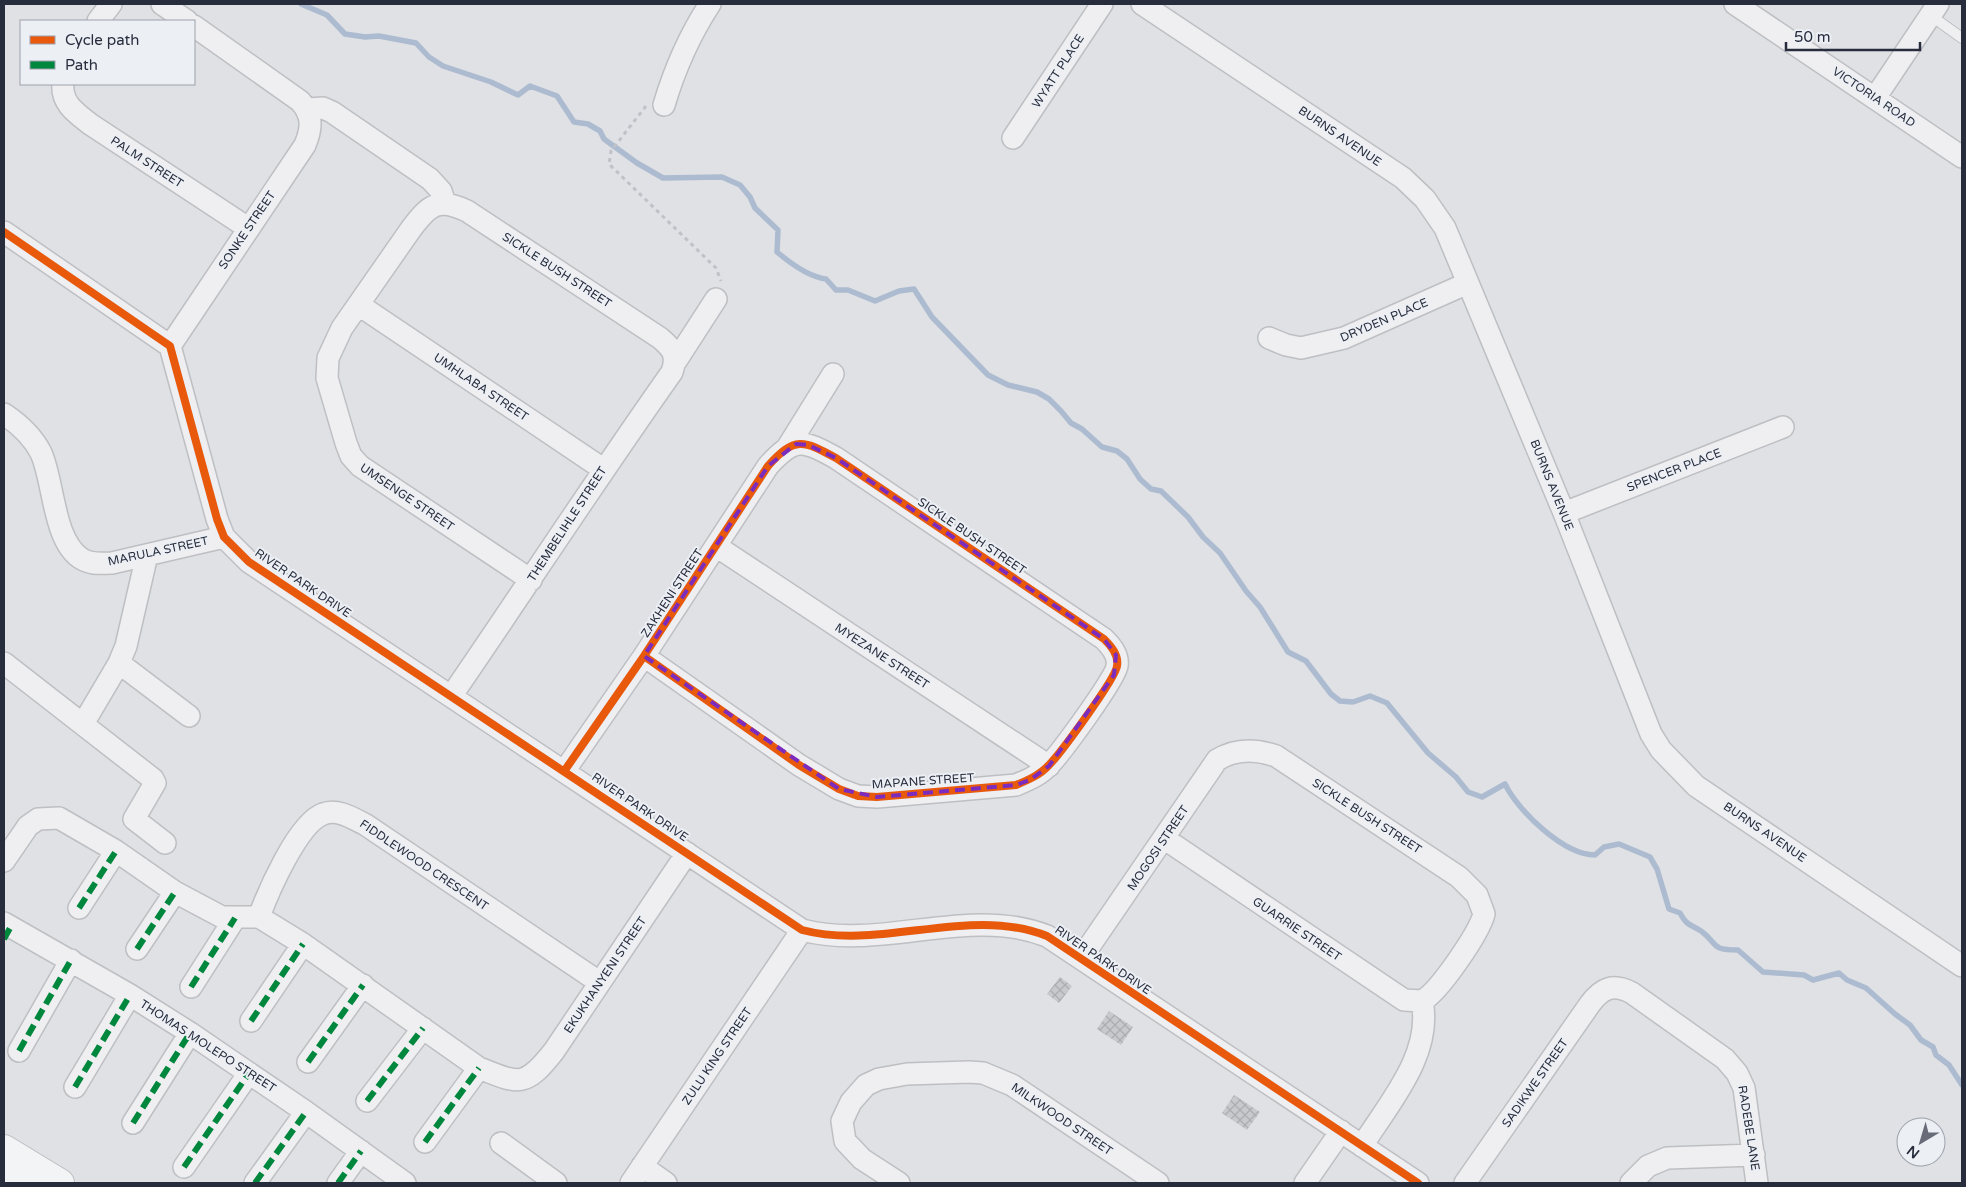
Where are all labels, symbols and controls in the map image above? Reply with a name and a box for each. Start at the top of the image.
legend [20,20,195,85]
scale bar [1786,20,1920,52]
text: 50 m [1794,28,1831,46]
text: Cycle path [65,31,139,49]
street label: WYATT PLACE [1029,31,1087,110]
text: Path [65,56,98,74]
street label: VICTORIA ROAD [1830,64,1918,130]
street label: BURNS AVENUE [1296,103,1384,169]
street label: PALM STREET [108,133,186,191]
street label: SONKE STREET [216,188,279,272]
street label: SICKLE BUSH STREET [500,229,615,311]
street label: DRYDEN PLACE [1338,295,1430,345]
street label: UMHLABA STREET [431,350,532,424]
street label: BURNS AVENUE [1527,437,1577,533]
street label: SPENCER PLACE [1625,445,1723,494]
street label: UMSENGE STREET [357,460,457,534]
street label: THEMBELIHLE STREET [525,463,610,584]
street label: SICKLE BUSH STREET [915,495,1029,578]
street label: MARULA STREET [106,533,210,568]
street label: ZAKHENI STREET [638,545,706,640]
street label: RIVER PARK DRIVE [252,546,354,621]
street label: MYEZANE STREET [832,620,932,692]
street label: RIVER PARK DRIVE [589,770,691,845]
street label: MAPANE STREET [871,770,975,792]
street label: SICKLE BUSH STREET [1310,775,1425,857]
street label: BURNS AVENUE [1721,799,1809,865]
street label: MOGOSI STREET [1124,802,1192,893]
street label: FIDDLEWOOD CRESCENT [357,817,491,914]
street label: GUARRIE STREET [1250,894,1344,964]
street label: EKUKHANYENI STREET [561,914,650,1036]
street label: RIVER PARK DRIVE [1052,923,1154,998]
street label: THOMAS MOLEPO STREET [137,997,279,1096]
street label: ZULU KING STREET [679,1004,755,1107]
street label: SADIKWE STREET [1499,1035,1571,1130]
street label: MILKWOOD STREET [1009,1080,1116,1158]
street label: RADEBE LANE [1735,1084,1763,1172]
north arrow [1896,1117,1946,1167]
text: N [1904,1142,1923,1162]

